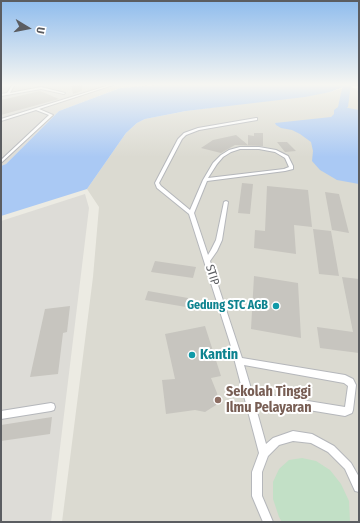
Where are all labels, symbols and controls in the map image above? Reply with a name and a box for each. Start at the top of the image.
north arrow [8,8,48,48]
text: U [33,26,47,34]
street label: STIP [202,263,222,287]
place label: Gedung STC AGB [187,299,268,313]
marker: Gedung STC AGB [271,301,281,311]
place label: Kantin [200,347,238,363]
marker: Kantin [187,350,197,360]
place label: Sekolah Tinggi Ilmu Pelayaran [226,384,312,416]
marker: Sekolah Tinggi Ilmu Pelayaran [213,395,223,405]

